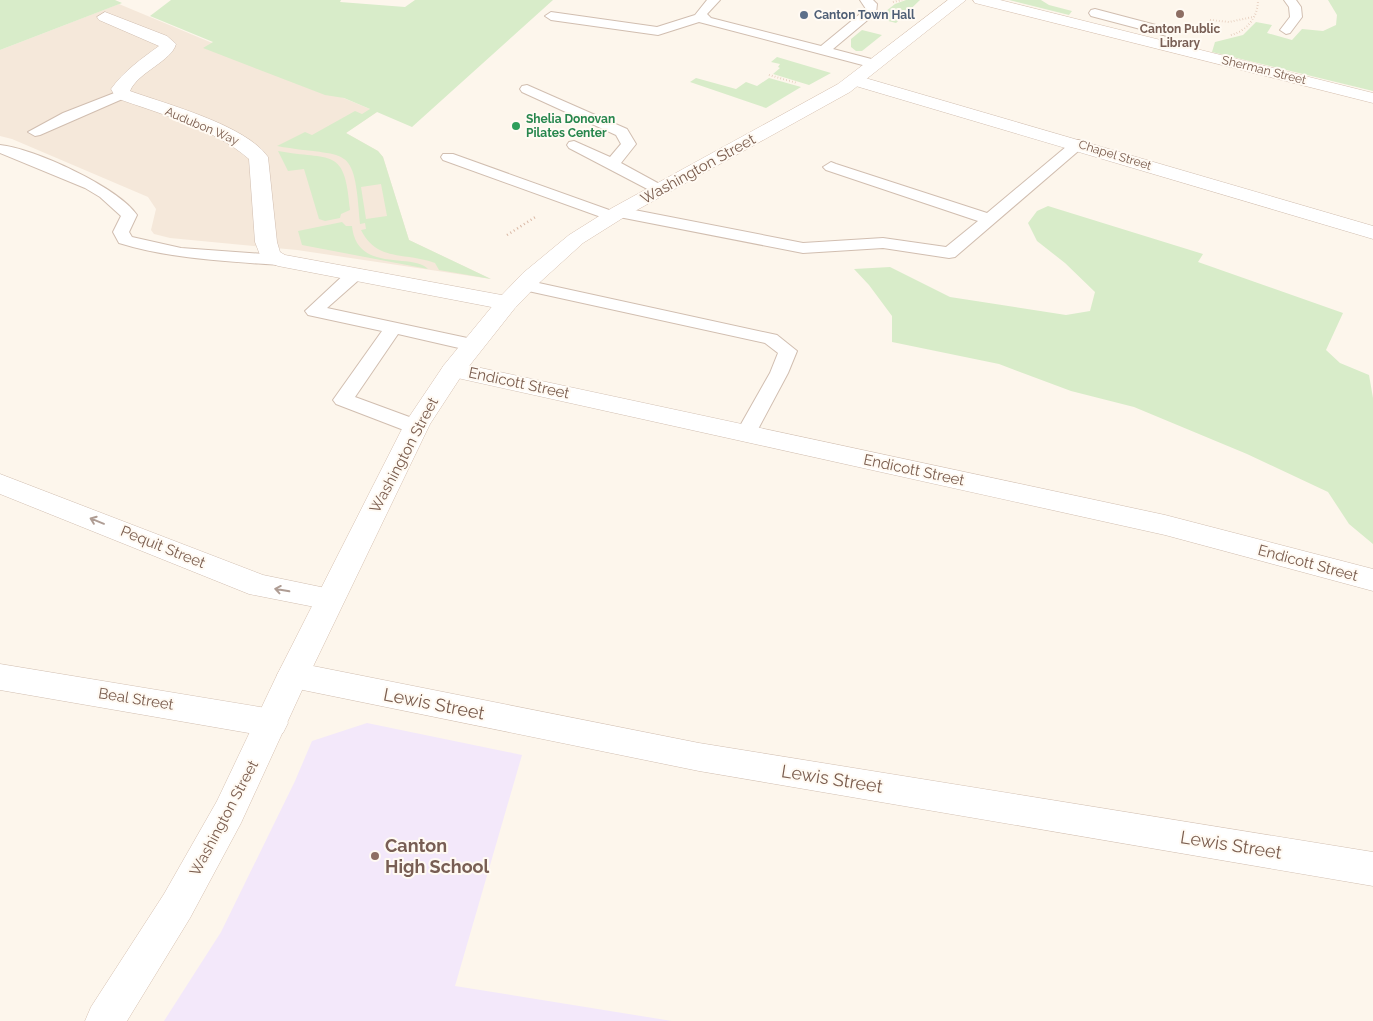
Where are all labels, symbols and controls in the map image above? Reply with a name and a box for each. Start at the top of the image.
place label: Canton Town Hall [814,8,915,22]
marker: Canton Public Library [1174,8,1186,20]
marker: Canton Town Hall [798,9,810,21]
place label: Canton Public Library [1140,22,1220,50]
street label: Sherman Street [1220,53,1308,87]
street label: Audubon Way [163,104,241,148]
place label: Shelia Donovan Pilates Center [526,112,615,140]
marker: Shelia Donovan Pilates Center [510,120,522,132]
street label: Washington Street [638,130,758,208]
street label: Chapel Street [1077,137,1153,173]
street label: Endicott Street [467,364,571,402]
street label: Washington Street [366,394,442,516]
street label: Endicott Street [862,451,966,489]
one-way arrow [90,516,106,525]
street label: Pequit Street [118,522,208,572]
street label: Endicott Street [1256,541,1360,585]
one-way arrow [275,584,291,594]
street label: Lewis Street [382,683,486,724]
street label: Beal Street [97,684,175,714]
street label: Washington Street [186,757,262,879]
street label: Lewis Street [780,760,884,797]
street label: Lewis Street [1179,826,1283,863]
place label: Canton High School [385,835,489,877]
marker: Canton High School [369,850,381,862]

